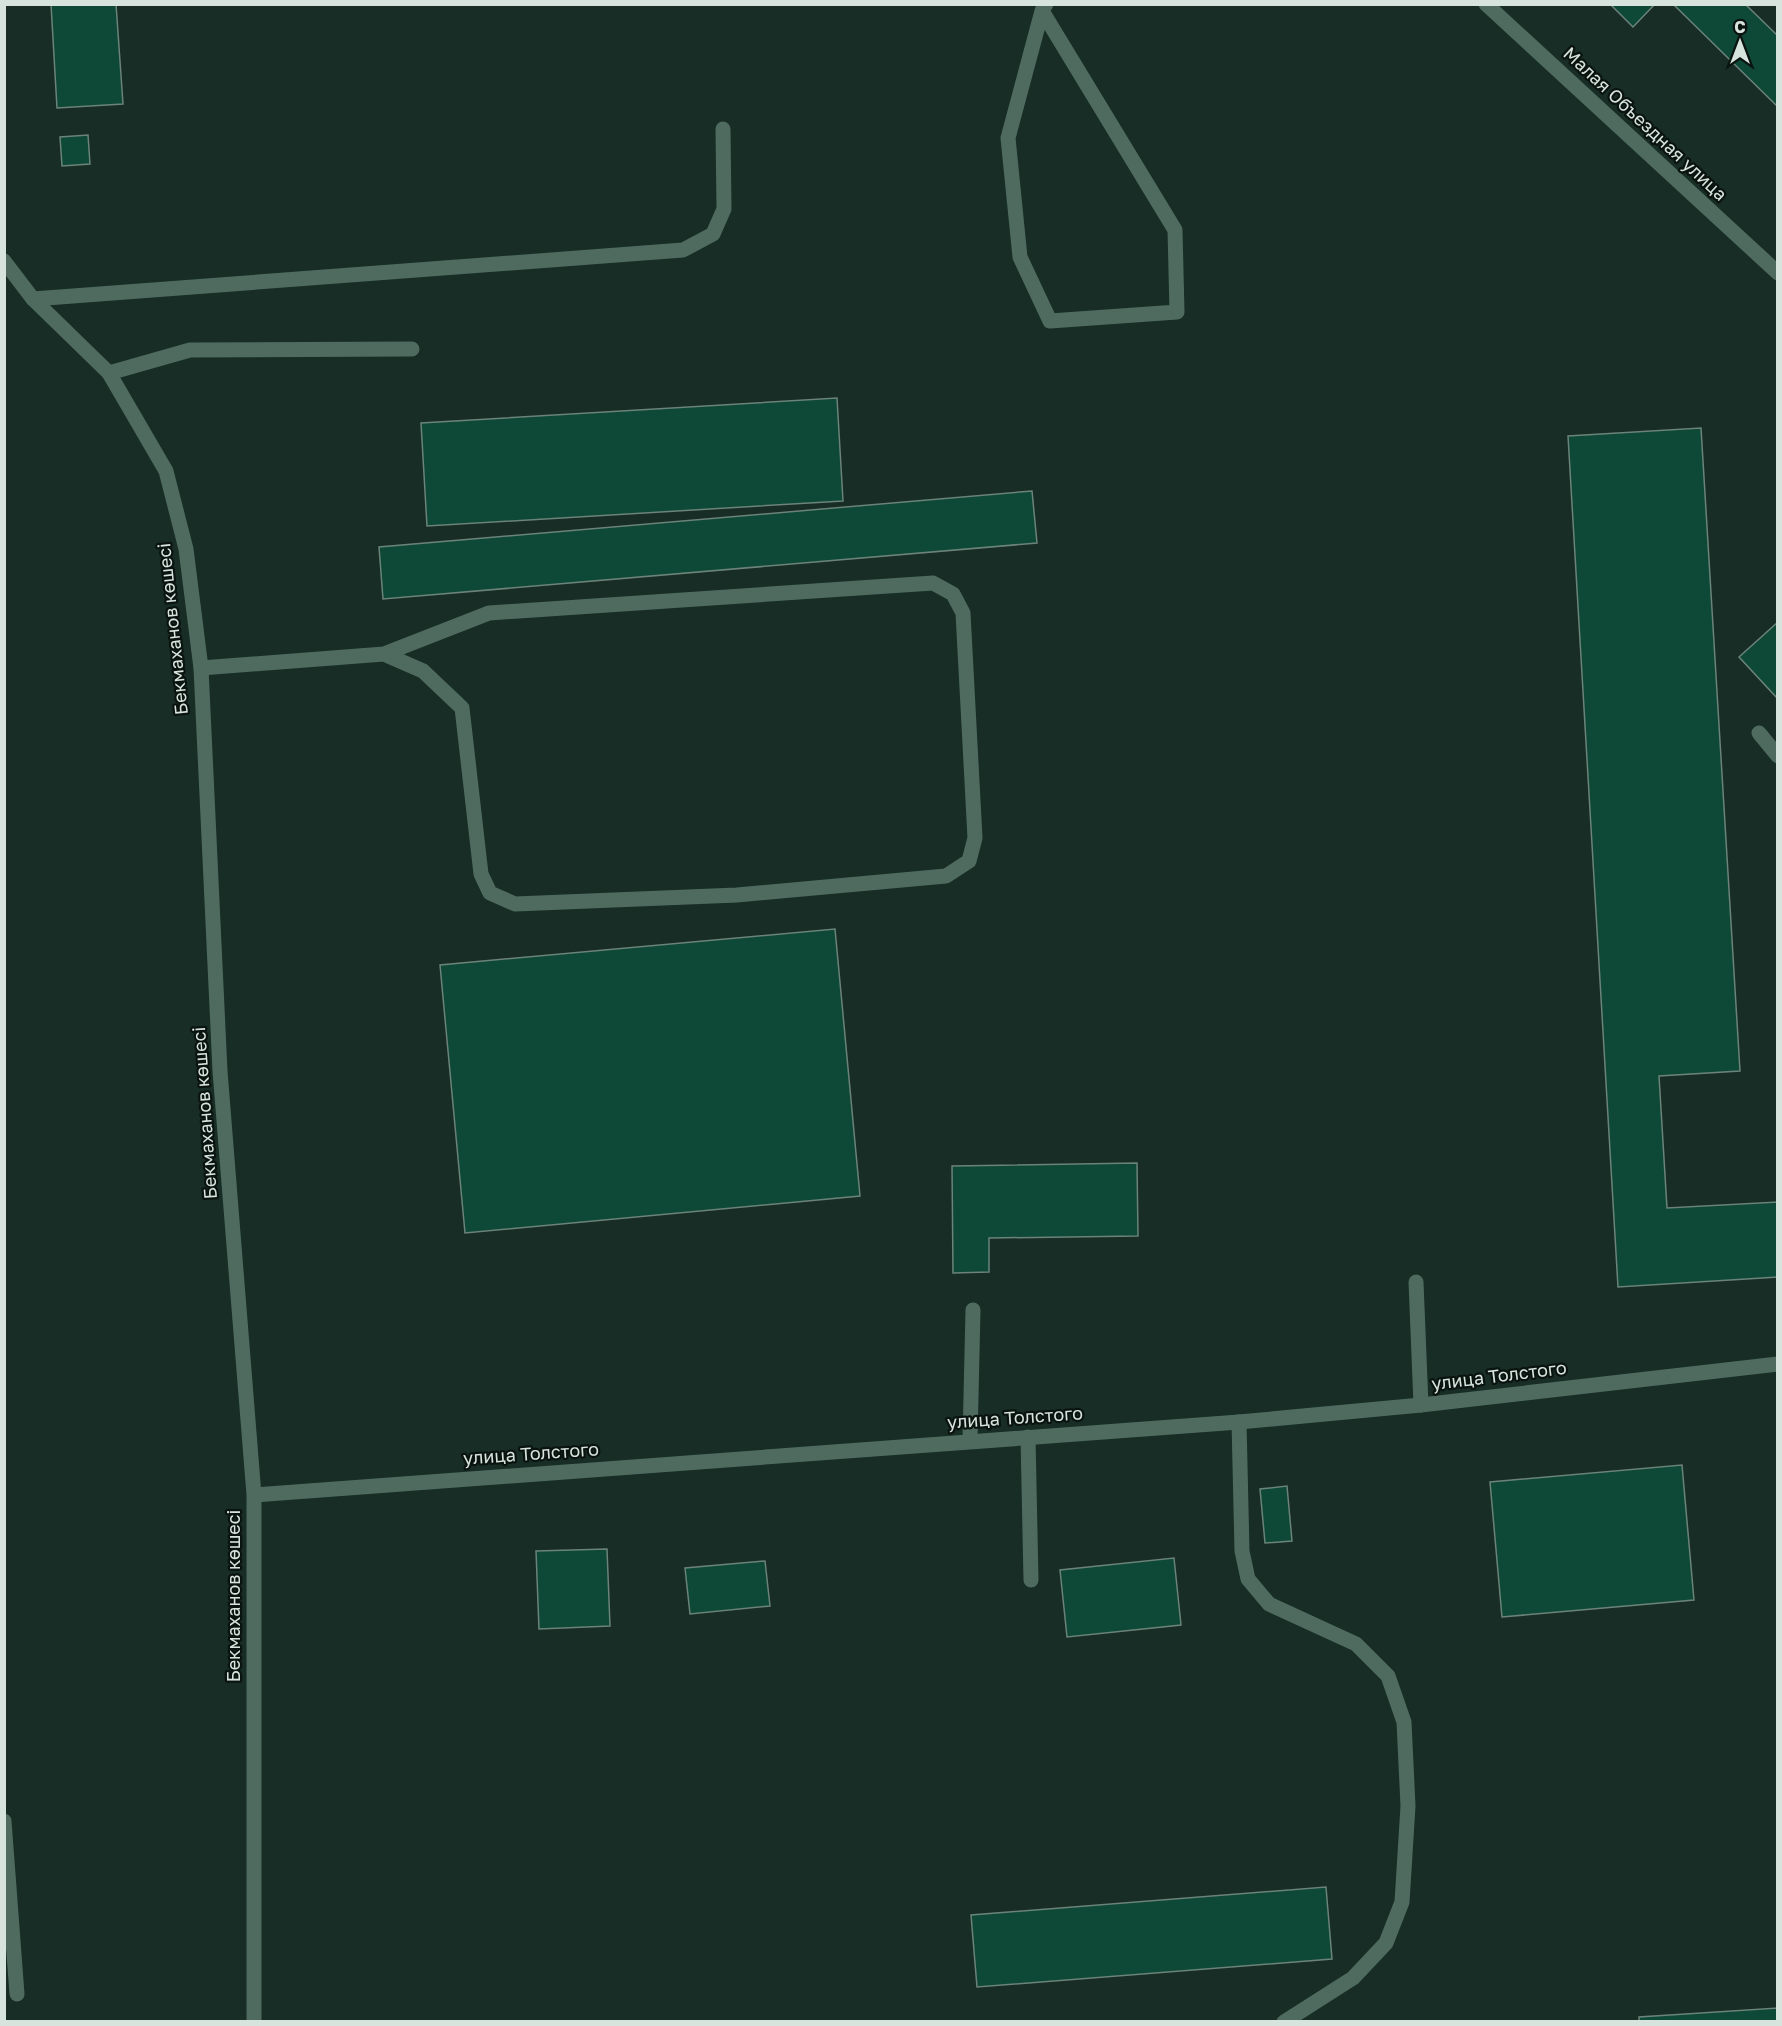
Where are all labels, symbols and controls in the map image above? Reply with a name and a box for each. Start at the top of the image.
north arrow [1710,12,1770,72]
text: С [1734,17,1746,37]
street label: Малая Объездная улица [1559,42,1732,205]
street label: Бекмаханов көшесі [152,542,192,716]
street label: Бекмаханов көшесі [187,1026,221,1200]
street label: улица Толстого [1430,1356,1568,1394]
street label: улица Толстого [946,1401,1084,1433]
street label: улица Толстого [462,1437,600,1469]
street label: Бекмаханов көшесі [222,1510,244,1682]

